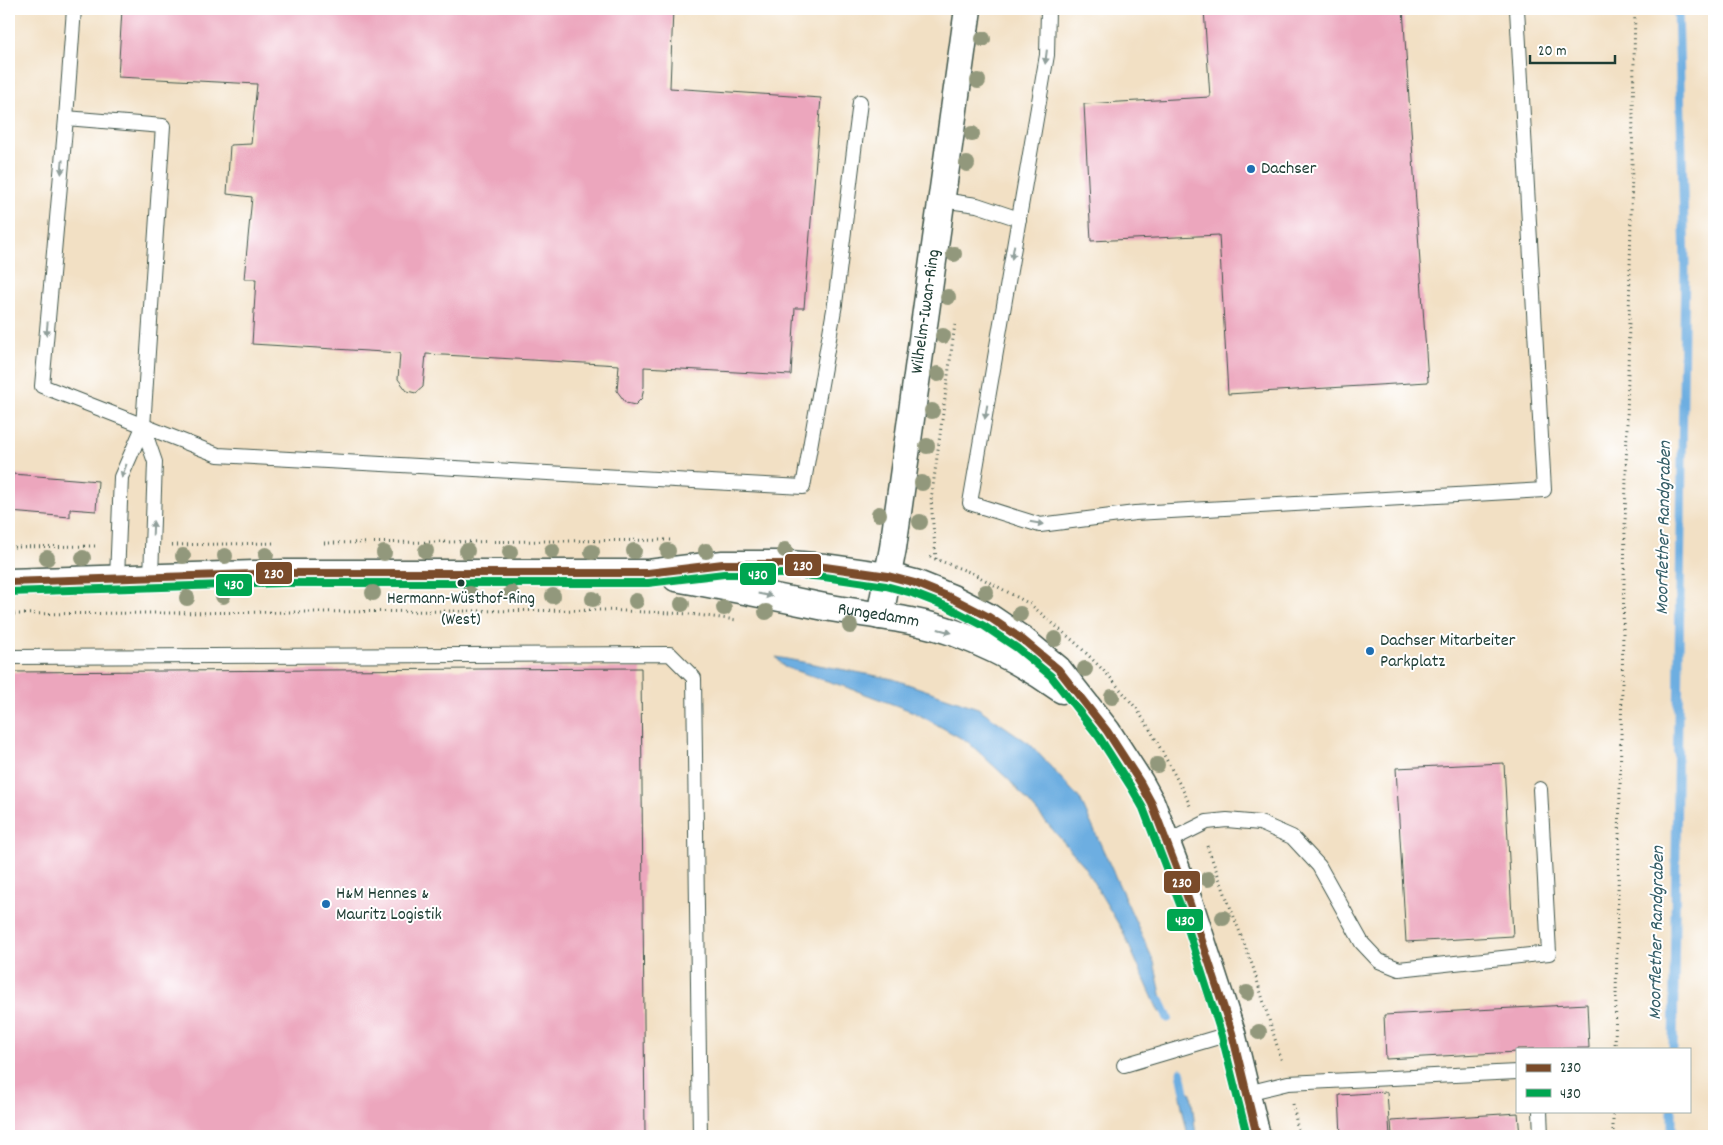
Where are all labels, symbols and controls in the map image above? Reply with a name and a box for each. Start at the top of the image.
scale bar [1530,32,1616,64]
text: 20 m [1538,41,1566,63]
one-way arrow [1042,50,1050,66]
place label: Dachser [1261,157,1317,182]
one-way arrow [57,159,65,175]
marker: Dachser [1245,163,1257,175]
one-way arrow [1009,244,1017,260]
street label: Wilhelm-Iwan-Ring [905,248,947,375]
one-way arrow [43,321,51,337]
one-way arrow [981,405,989,421]
water label: Moorflether Randgraben [1650,440,1680,615]
one-way arrow [120,464,127,479]
one-way arrow [1030,519,1046,527]
one-way arrow [149,520,157,536]
line badge: 230 [784,553,822,577]
text: 230 [793,557,813,577]
line badge: 230 [255,561,293,585]
line badge: 430 [739,562,777,586]
text: 230 [264,565,284,585]
text: 430 [748,566,768,586]
line badge: 430 [215,573,253,597]
text: 430 [224,576,244,596]
marker: Hermann-Wüsthof-Ring (West) [456,578,466,588]
place label: Hermann-Wüsthof-Ring (West) [387,588,535,633]
one-way arrow [757,591,773,599]
street label: Rungedamm [836,597,922,635]
one-way arrow [937,627,952,635]
place label: Dachser Mitarbeiter Parkplatz [1380,629,1516,675]
marker: Dachser Mitarbeiter Parkplatz [1364,645,1376,657]
water label: Moorflether Randgraben [1643,845,1673,1020]
line badge: 230 [1163,870,1201,894]
text: 230 [1172,874,1192,894]
place label: H&M Hennes & Mauritz Logistik [336,882,442,928]
marker: H&M Hennes & Mauritz Logistik [320,898,332,910]
line badge: 430 [1166,908,1204,932]
text: 430 [1175,912,1195,932]
legend [1516,1048,1690,1112]
text: 230 [1560,1058,1581,1080]
text: 430 [1560,1084,1581,1106]

